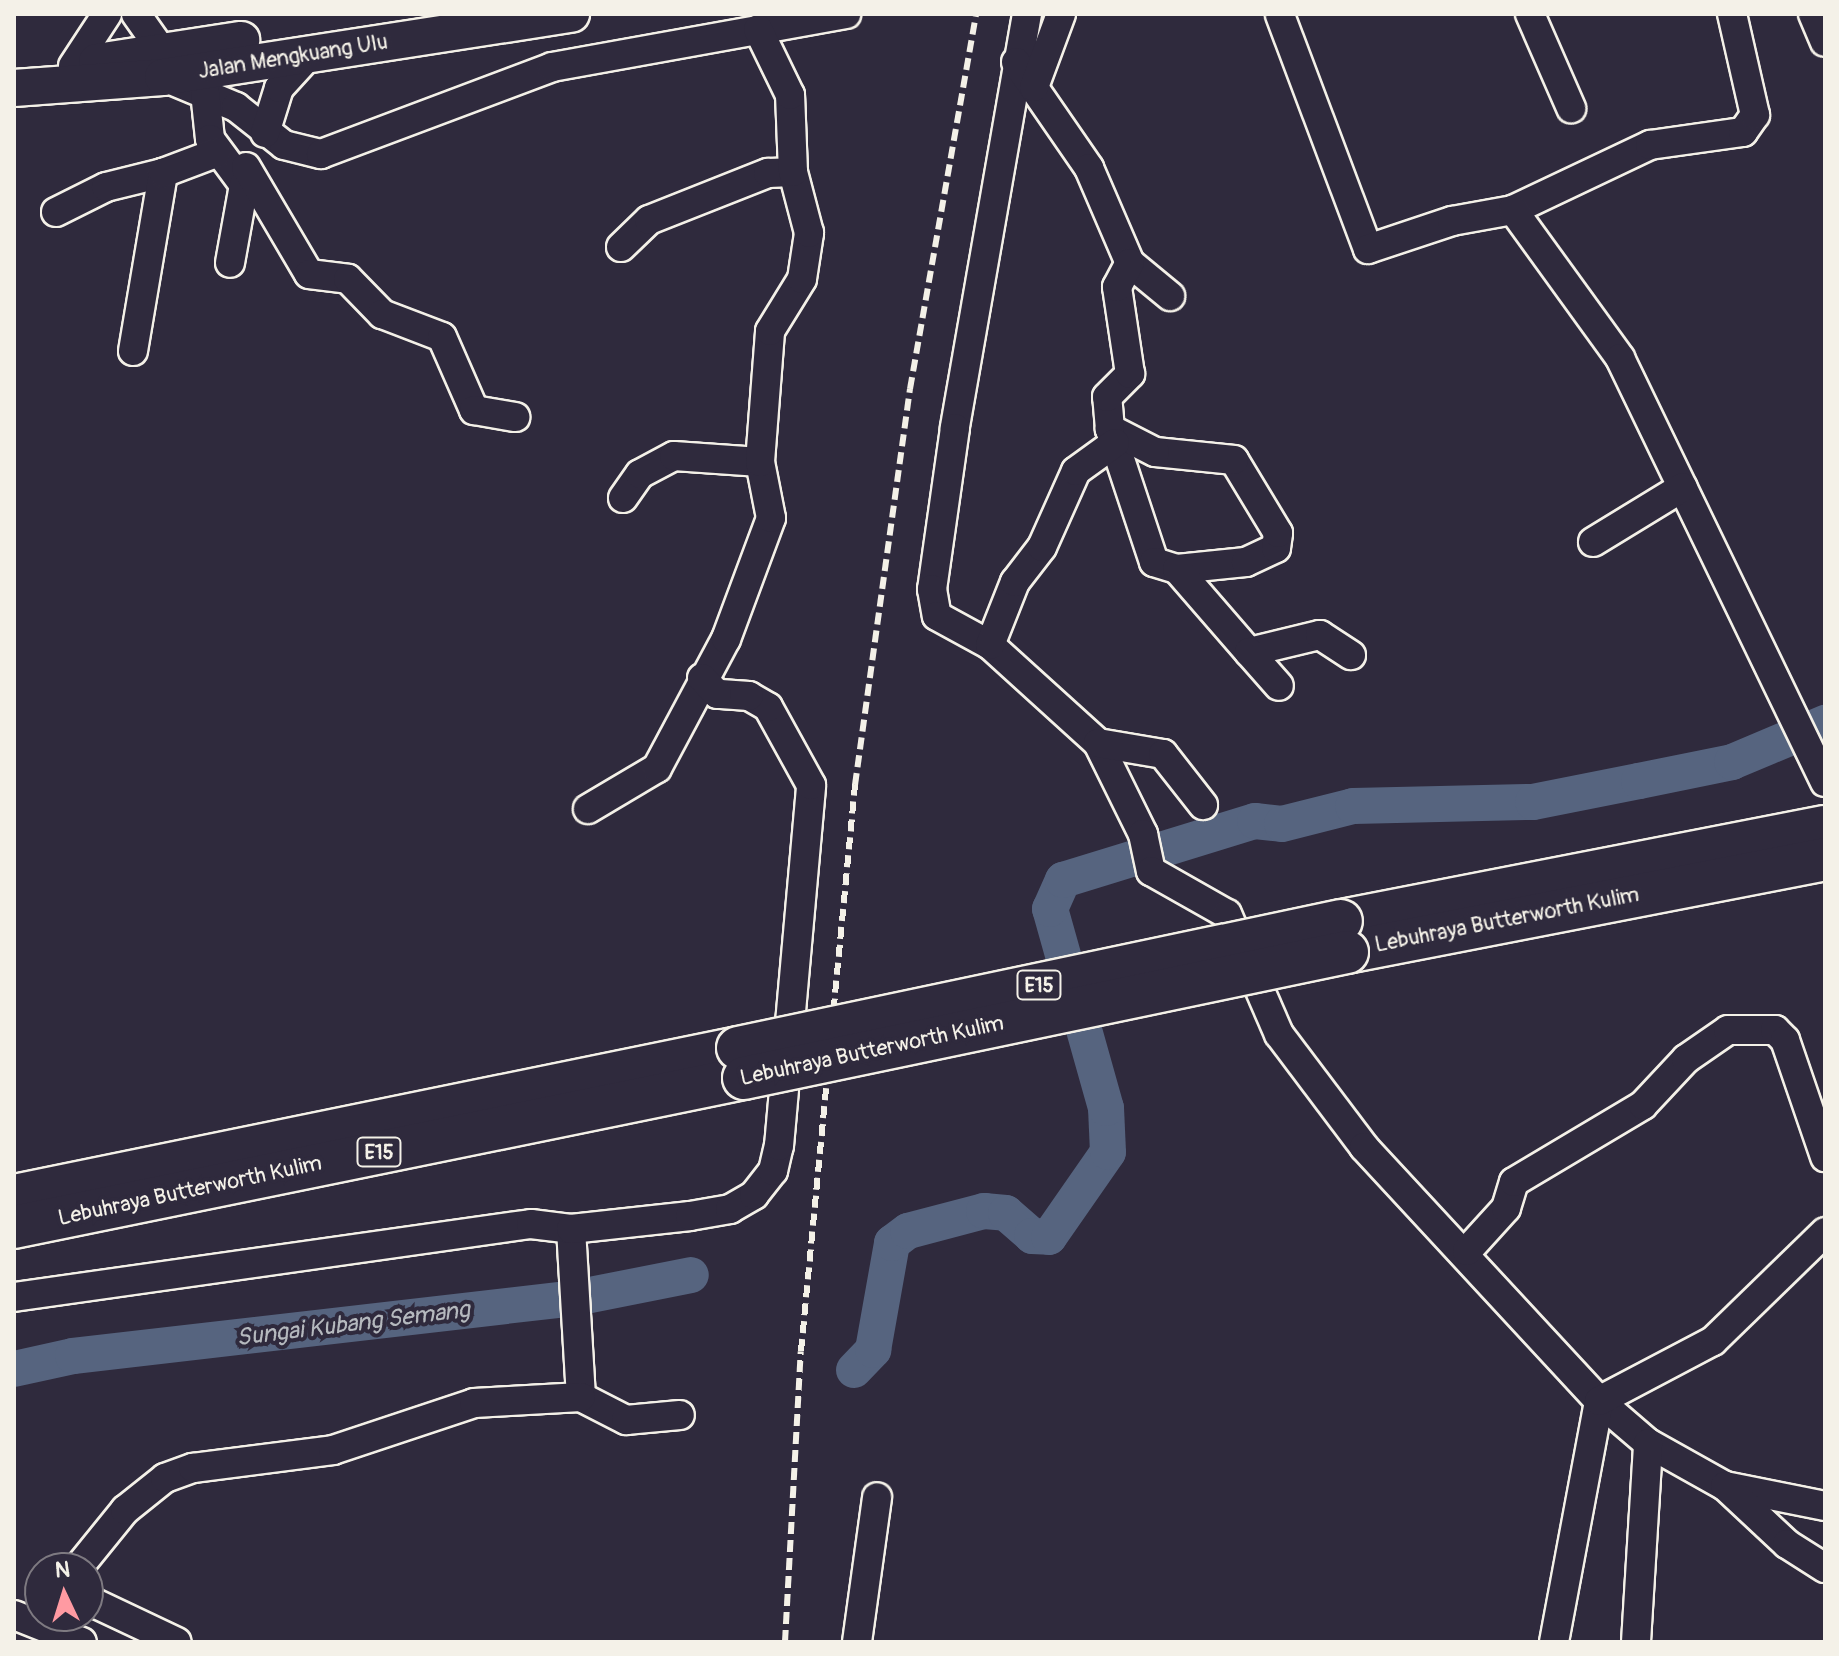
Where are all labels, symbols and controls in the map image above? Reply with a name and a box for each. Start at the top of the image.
street label: Jalan Mengkuang Ulu [196,29,390,85]
street label: Lebuhraya Butterworth Kulim [1373,881,1641,959]
road number: E15 [1015,969,1063,1001]
street label: Lebuhraya Butterworth Kulim [738,1010,1006,1092]
road number: E15 [355,1136,403,1168]
street label: Lebuhraya Butterworth Kulim [56,1150,324,1232]
water label: Sungai Kubang Semang [235,1295,471,1353]
north arrow [24,1552,104,1632]
text: N [54,1556,71,1585]

